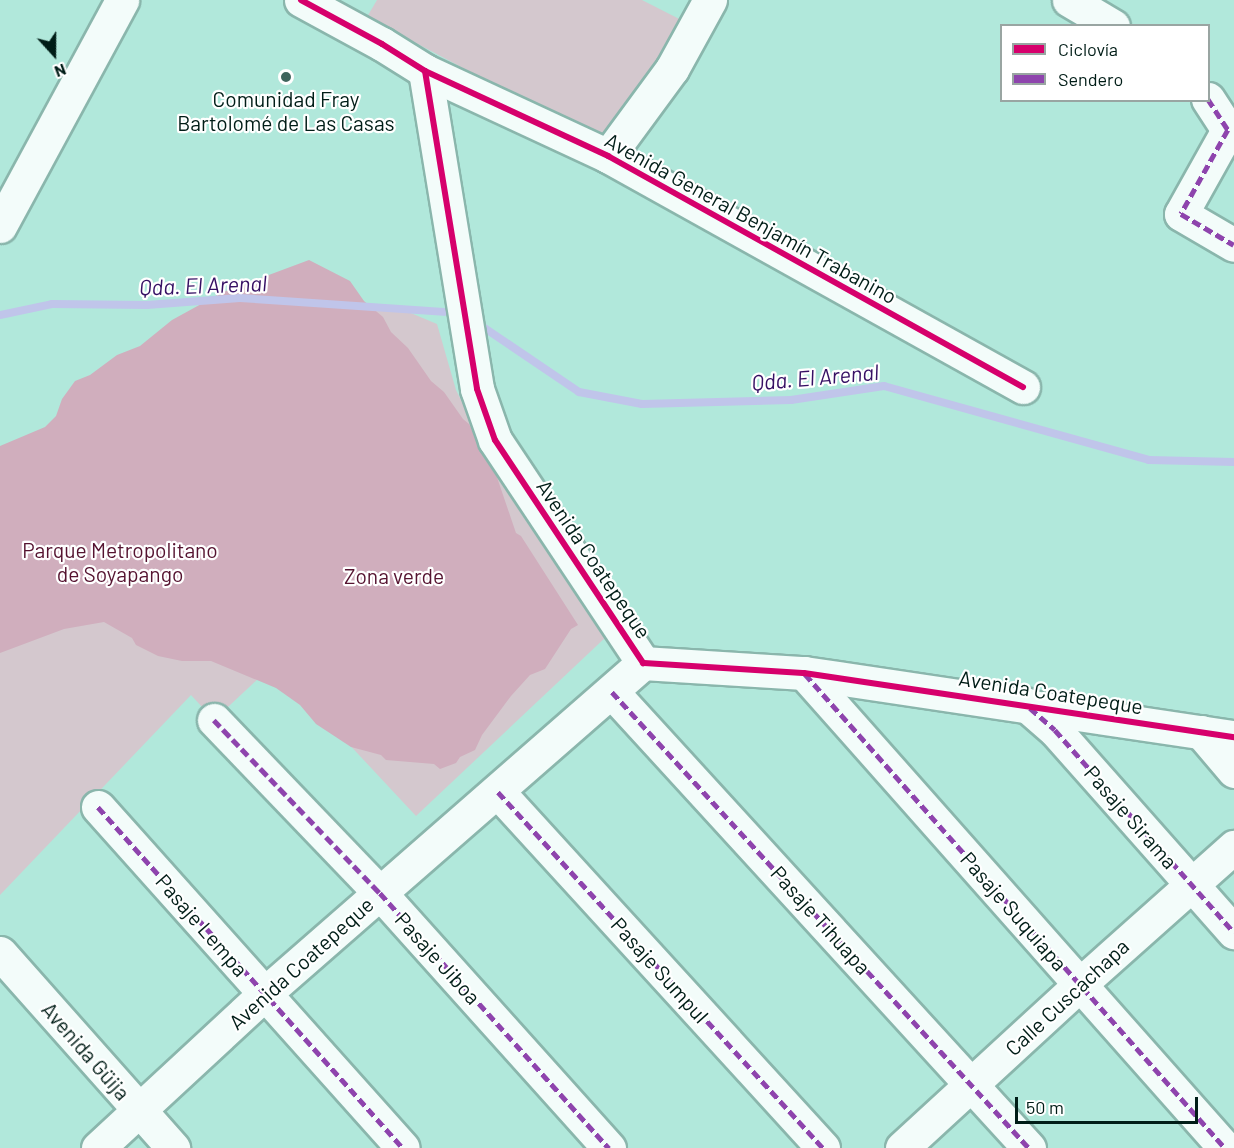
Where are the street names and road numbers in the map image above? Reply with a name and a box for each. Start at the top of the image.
street label: Avenida General Benjamín Trabanino [601,127,901,309]
street label: Avenida Coatepeque [532,475,656,643]
street label: Avenida Coatepeque [957,665,1145,719]
street label: Pasaje Sirama [1079,760,1183,874]
street label: Pasaje Suquiapa [956,846,1072,976]
street label: Pasaje Tihuapa [766,861,876,979]
street label: Pasaje Lempa [151,869,253,981]
street label: Avenida Coatepeque [223,891,379,1035]
street label: Pasaje Jiboa [390,907,486,1009]
street label: Pasaje Sumpul [606,912,714,1028]
street label: Calle Cuscachapa [1000,933,1134,1061]
street label: Avenida Güija [37,997,135,1105]

